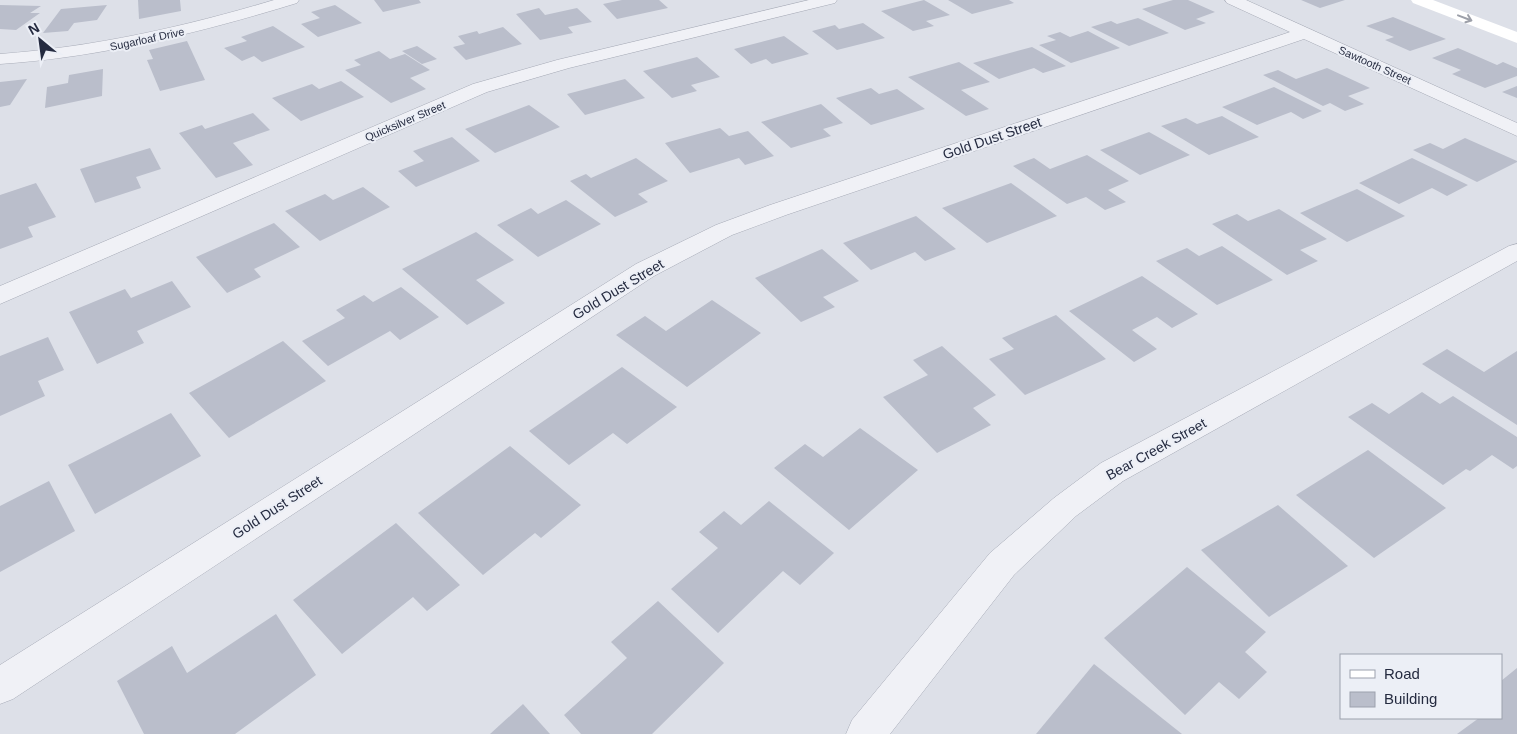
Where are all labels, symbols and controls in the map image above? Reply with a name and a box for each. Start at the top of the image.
one-way arrow [1457,14,1472,23]
north arrow [15,15,65,65]
text: N [25,19,42,38]
street label: Sugarloaf Drive [109,25,185,53]
street label: Sawtooth Street [1337,44,1413,86]
street label: Quicksilver Street [363,99,447,143]
street label: Gold Dust Street [940,114,1044,162]
street label: Gold Dust Street [570,255,667,323]
street label: Bear Creek Street [1103,415,1209,483]
street label: Gold Dust Street [229,472,325,542]
legend [1340,654,1502,719]
text: Road [1384,665,1420,682]
text: Building [1384,690,1437,707]

